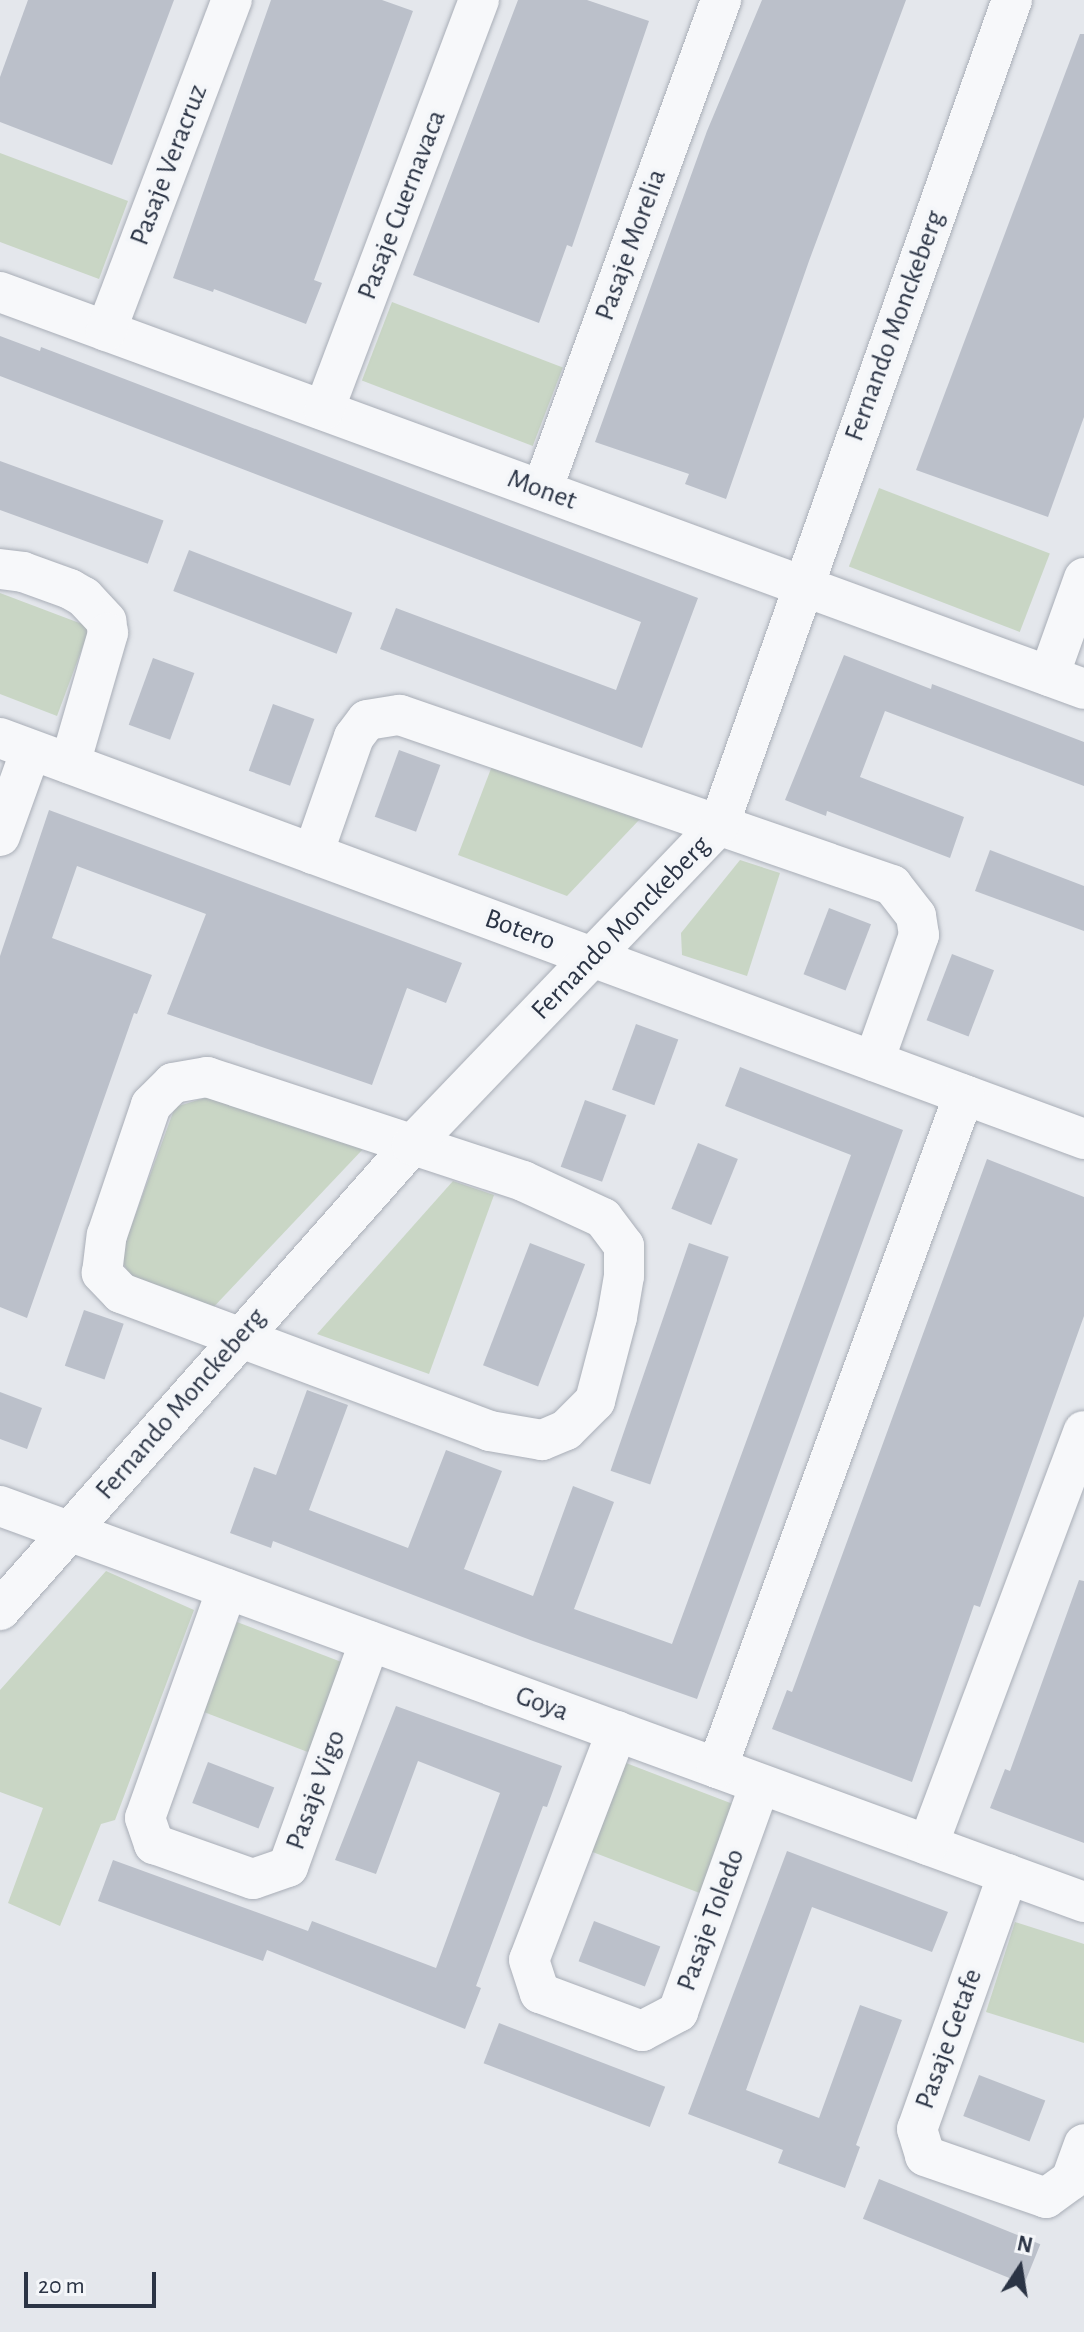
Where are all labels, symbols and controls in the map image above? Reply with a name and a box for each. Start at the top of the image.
street label: Pasaje Veracruz [123,80,215,250]
street label: Pasaje Cuernavaca [350,106,454,304]
street label: Pasaje Morelia [588,165,674,325]
street label: Fernando Monckeberg [838,206,952,446]
street label: Monet [503,462,581,518]
street label: Fernando Monckeberg [525,829,717,1027]
street label: Botero [480,902,560,958]
street label: Fernando Monckeberg [89,1301,273,1507]
street label: Goya [511,1679,573,1729]
street label: Pasaje Vigo [279,1726,353,1854]
street label: Pasaje Toledo [670,1844,752,1996]
street label: Pasaje Getafe [908,1964,990,2114]
north arrow [980,2228,1060,2308]
text: N [1015,2232,1035,2257]
scale bar [28,2256,160,2306]
text: 20 m [38,2274,85,2298]

